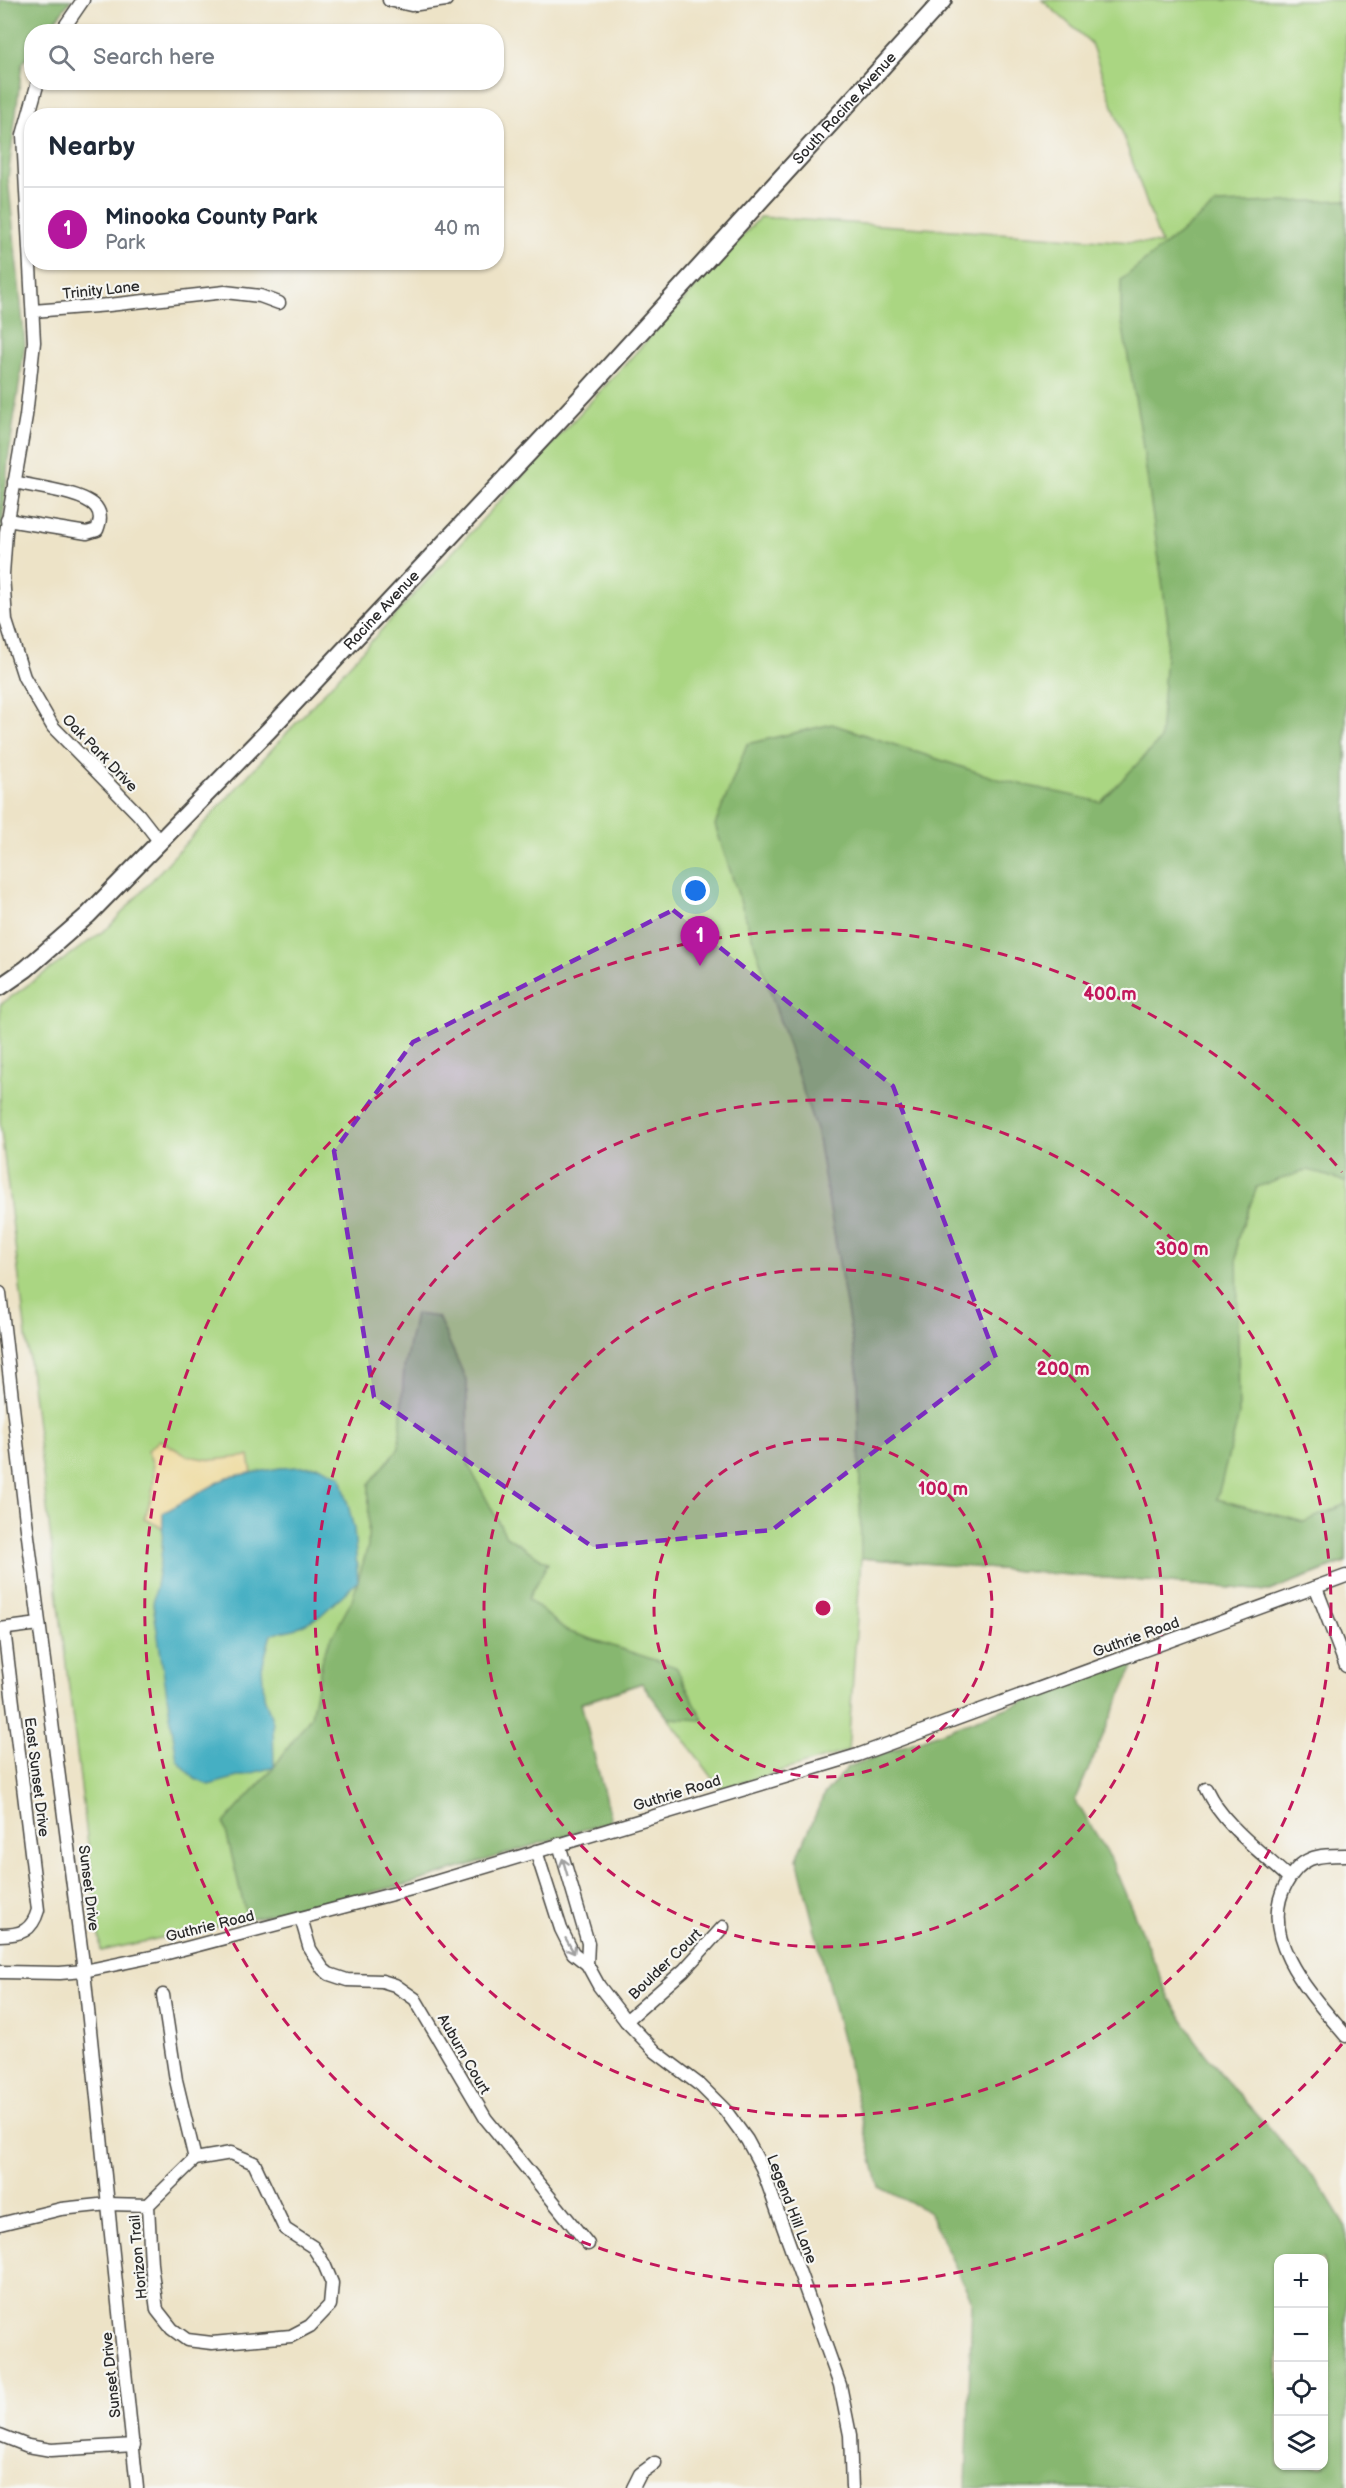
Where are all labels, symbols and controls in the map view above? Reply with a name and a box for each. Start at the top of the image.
search box [24,24,504,90]
icon: search [45,41,78,74]
text: Search here [93,44,215,71]
street label: South Racine Avenue [789,48,901,169]
text: Nearby [48,132,135,163]
text: Minooka County Park [105,204,318,231]
text: 1 [63,217,72,241]
text: 40 m [434,217,480,241]
text: Park [105,231,145,255]
street label: Trinity Lane [61,277,141,304]
street label: Racine Avenue [340,567,424,654]
street label: Oak Park Drive [58,711,141,796]
your location [681,876,710,905]
pin: 1 [680,916,720,966]
text: 400 m [1083,984,1137,1005]
text: 300 m [1155,1239,1209,1260]
text: 200 m [1036,1359,1090,1380]
text: 100 m [918,1479,968,1500]
centre of rings [813,1598,833,1618]
street label: Guthrie Road [1090,1613,1182,1662]
street label: East Sunset Drive [20,1716,53,1838]
street label: Guthrie Road [631,1771,723,1816]
street label: Sunset Drive [74,1844,103,1932]
one-way arrow [559,1858,570,1877]
street label: Guthrie Road [164,1906,256,1947]
street label: Boulder Court [625,1924,706,2004]
one-way arrow [564,1937,576,1954]
street label: Auburn Court [433,2011,494,2098]
street label: Legend Hill Lane [762,2152,821,2266]
street label: Horizon Trail [125,2214,152,2300]
map controls [1274,2254,1328,2470]
button: + [1274,2254,1328,2308]
button: − [1274,2308,1328,2362]
street label: Sunset Drive [98,2331,125,2419]
button: locate [1274,2362,1328,2416]
button: layers [1274,2416,1328,2470]

